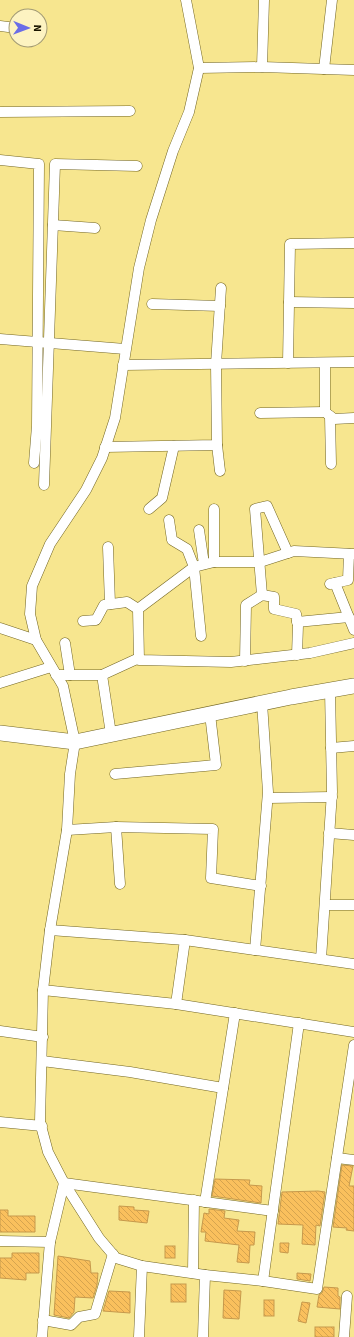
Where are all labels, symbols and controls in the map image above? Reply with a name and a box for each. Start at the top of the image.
north arrow [8,8,48,48]
text: N [30,24,45,32]

